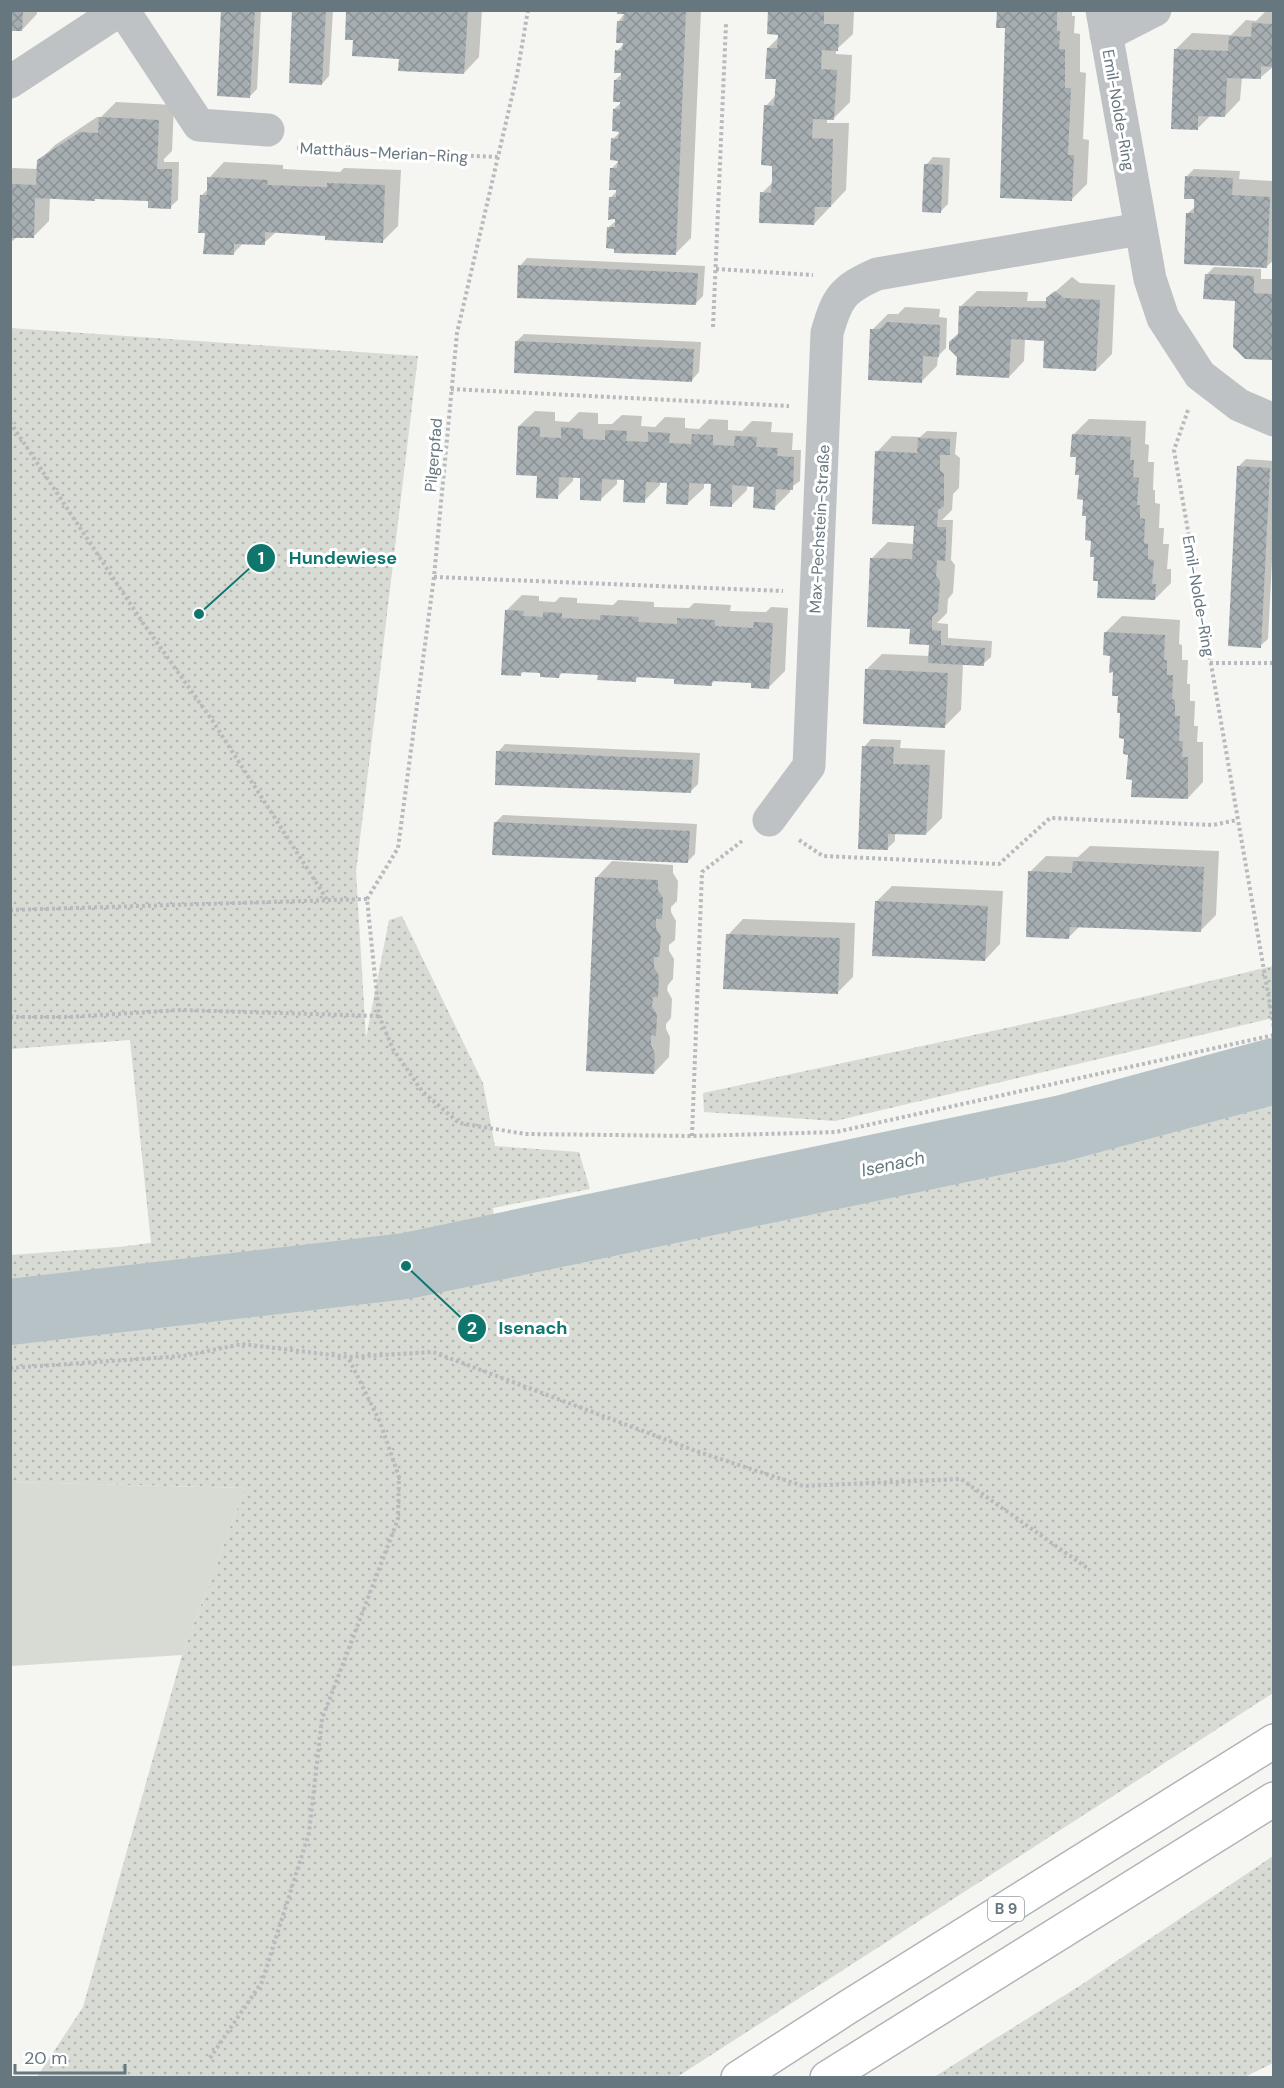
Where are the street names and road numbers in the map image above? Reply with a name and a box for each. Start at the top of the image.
street label: Emil-Nolde-Ring [1098,48,1140,172]
street label: Matthäus-Merian-Ring [299,138,469,167]
street label: Pilgerpfad [420,417,447,493]
street label: Max-Pechstein-Straße [805,444,834,614]
street label: Emil-Nolde-Ring [1178,534,1220,658]
road number: B 9 [988,1897,1024,1921]

